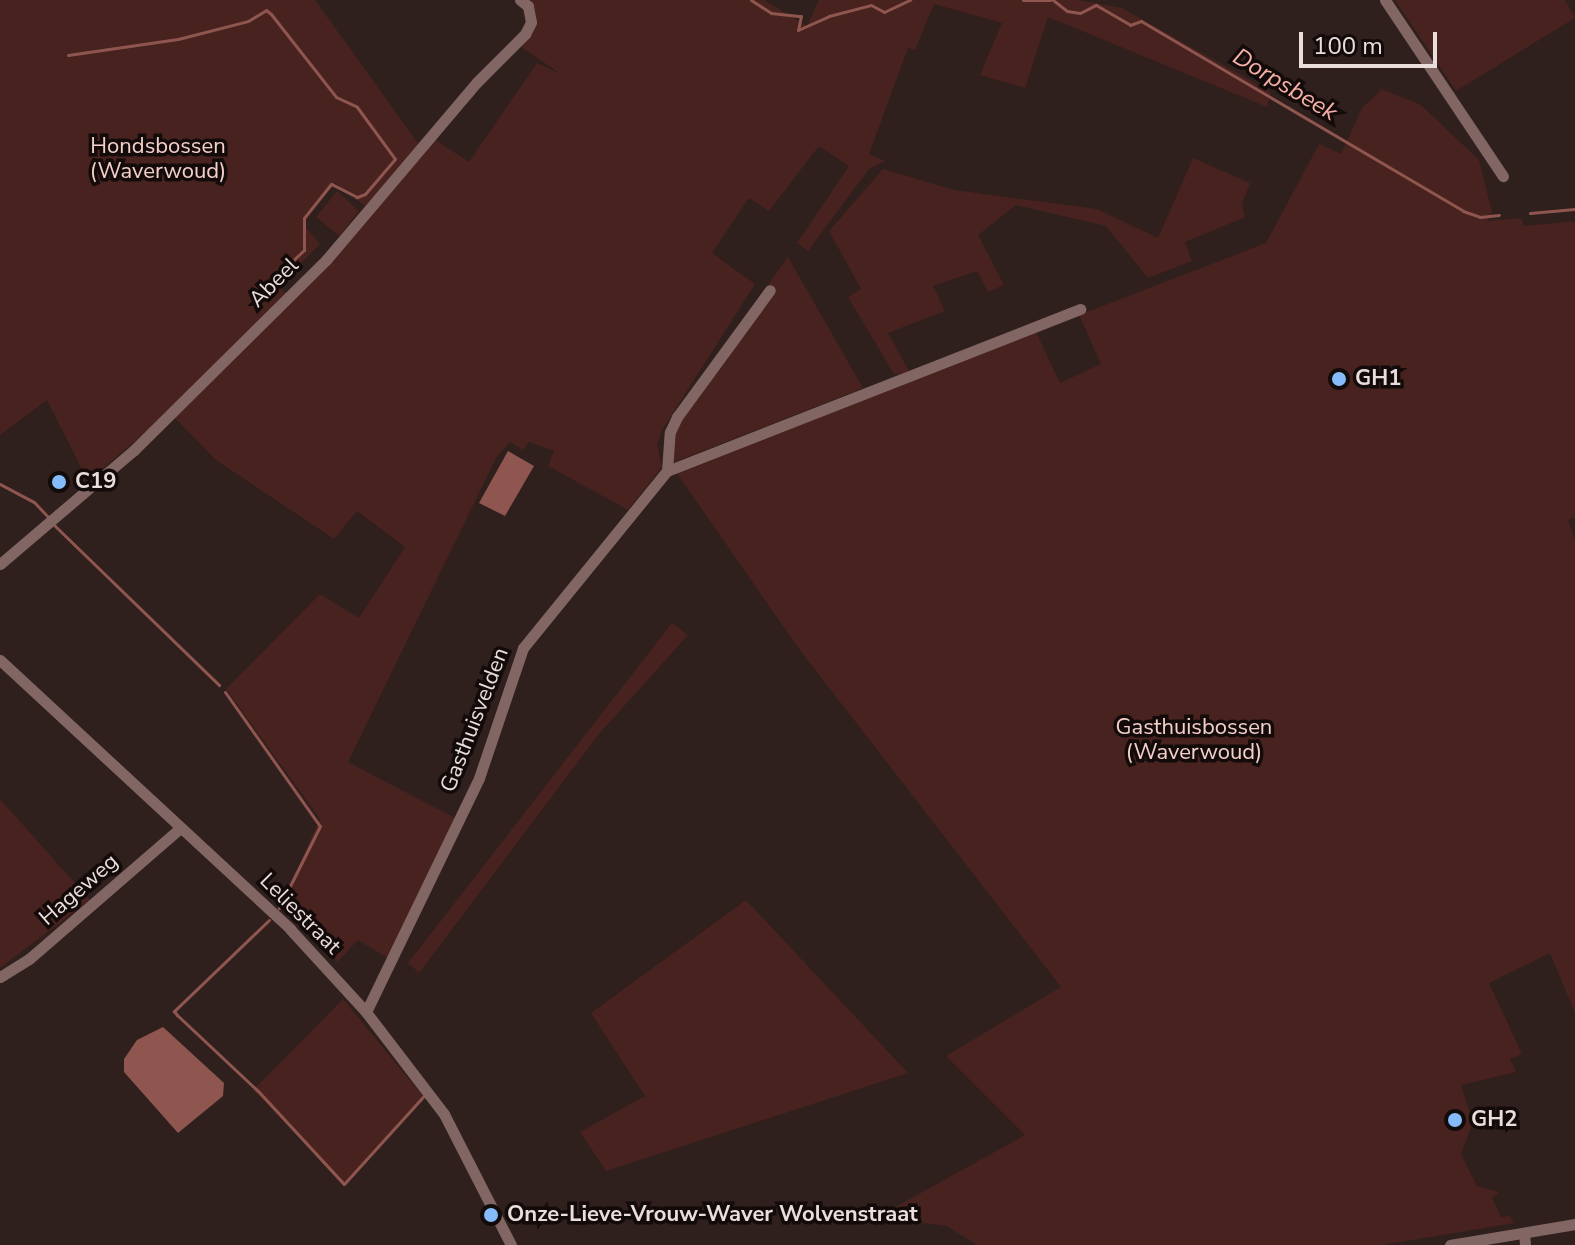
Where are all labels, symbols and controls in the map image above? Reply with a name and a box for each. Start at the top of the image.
scale bar [1303,16,1441,66]
text: 100 m [1313,30,1383,62]
water label: Dorpsbeek [1228,43,1342,127]
park label: Hondsbossen (Waverwoud) [90,133,226,184]
street label: Abeel [244,253,304,313]
place label: GH1 [1355,366,1401,392]
marker: GH1 [1330,370,1348,388]
place label: C19 [75,469,116,495]
marker: C19 [50,473,68,491]
street label: Gasthuisvelden [435,644,515,796]
park label: Gasthuisbossen (Waverwoud) [1116,714,1272,766]
street label: Hageweg [34,849,124,931]
street label: Leliestraat [254,868,346,960]
place label: GH2 [1471,1107,1517,1133]
marker: GH2 [1446,1111,1464,1129]
place label: Onze-Lieve-Vrouw-Waver Wolvenstraat [507,1202,918,1228]
marker: Onze-Lieve-Vrouw-Waver Wolvenstraat [482,1206,500,1224]

